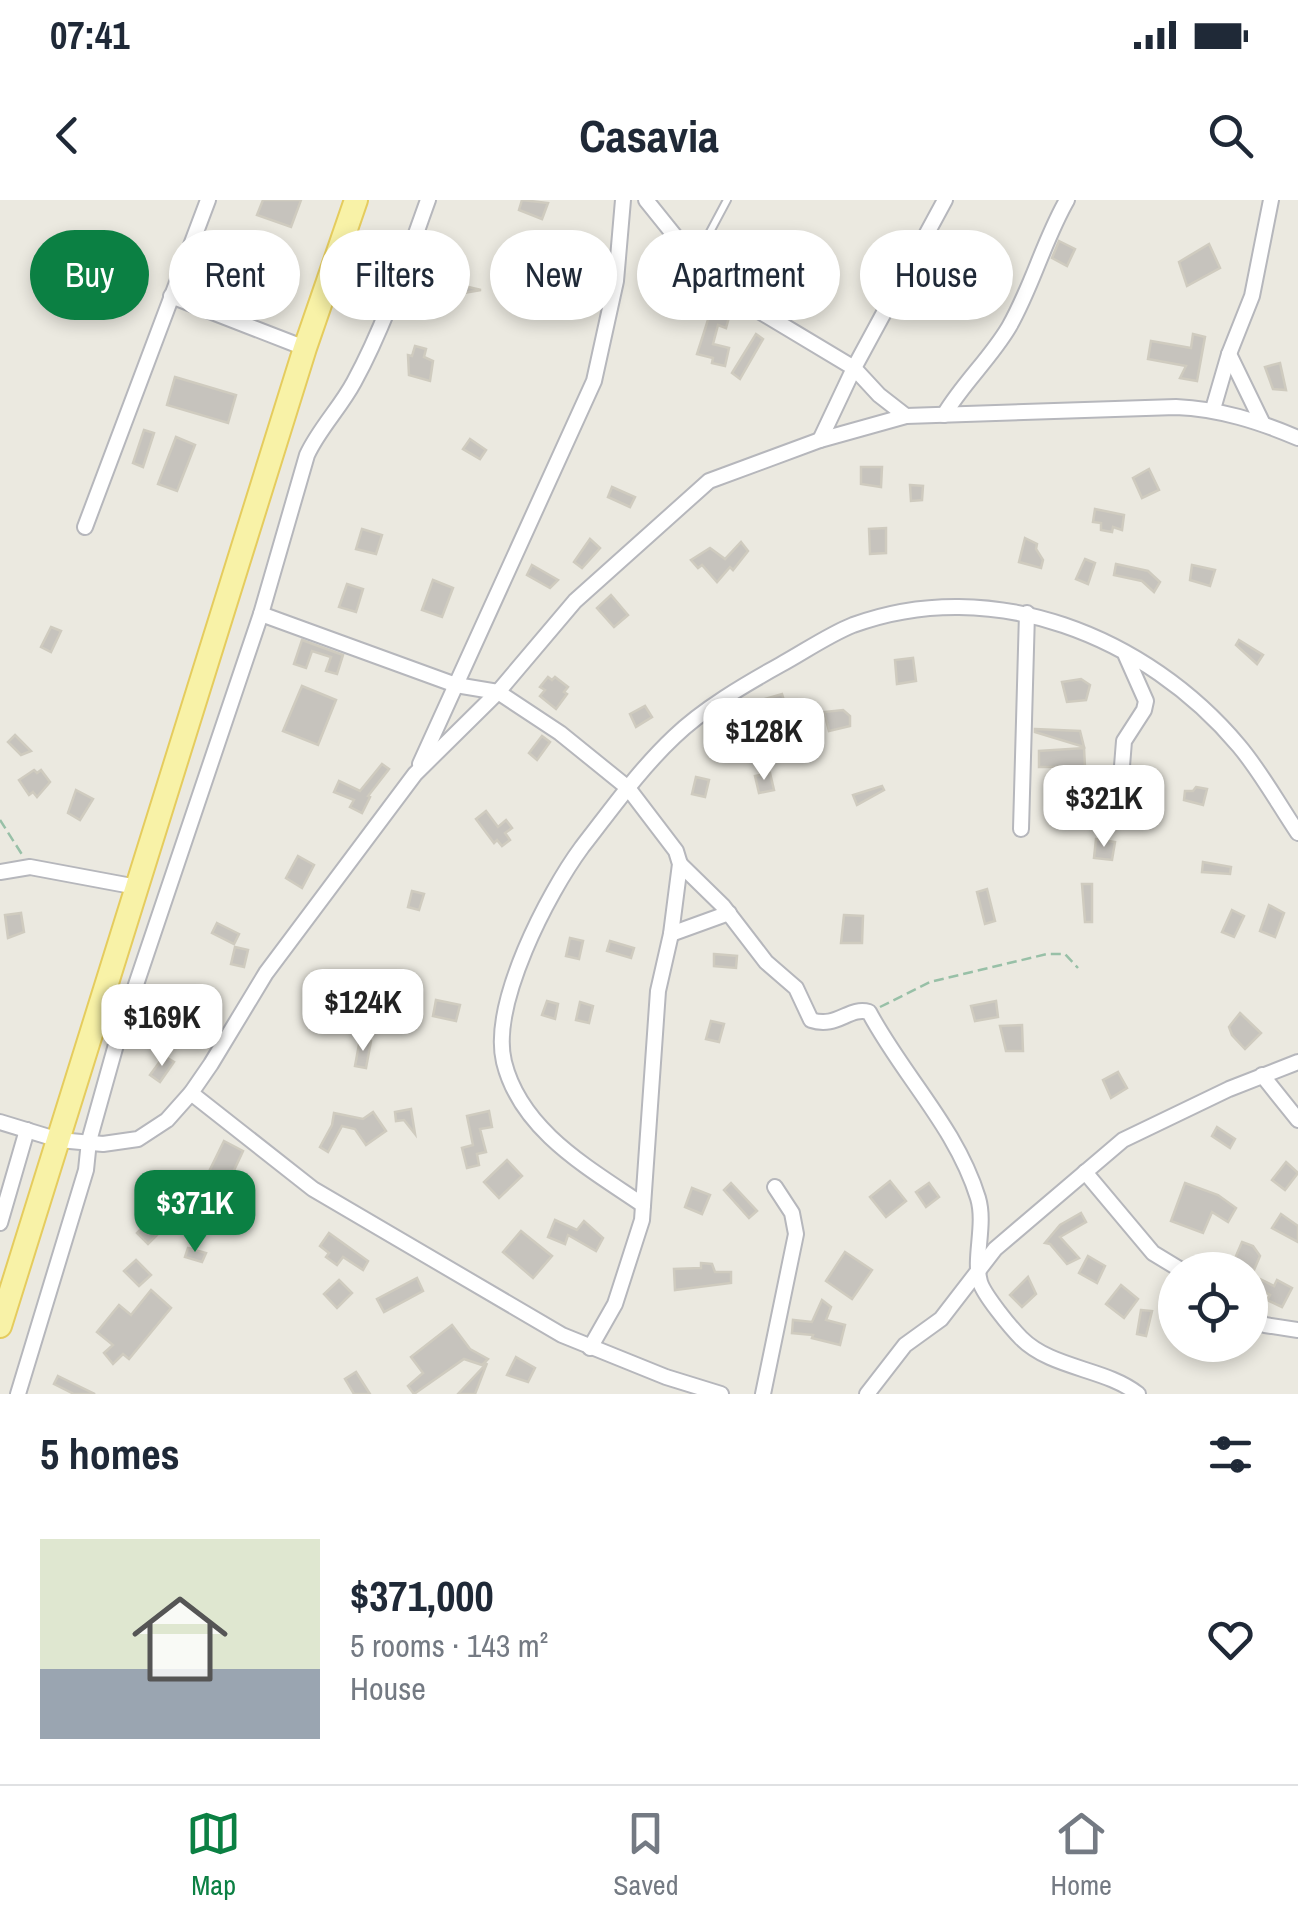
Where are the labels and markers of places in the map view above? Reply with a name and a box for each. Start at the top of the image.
pin: $128K [694,698,834,783]
pin: $321K [1034,765,1174,850]
pin: $124K [293,969,433,1054]
pin: $169K [92,984,232,1069]
pin: $371K [125,1170,265,1255]

